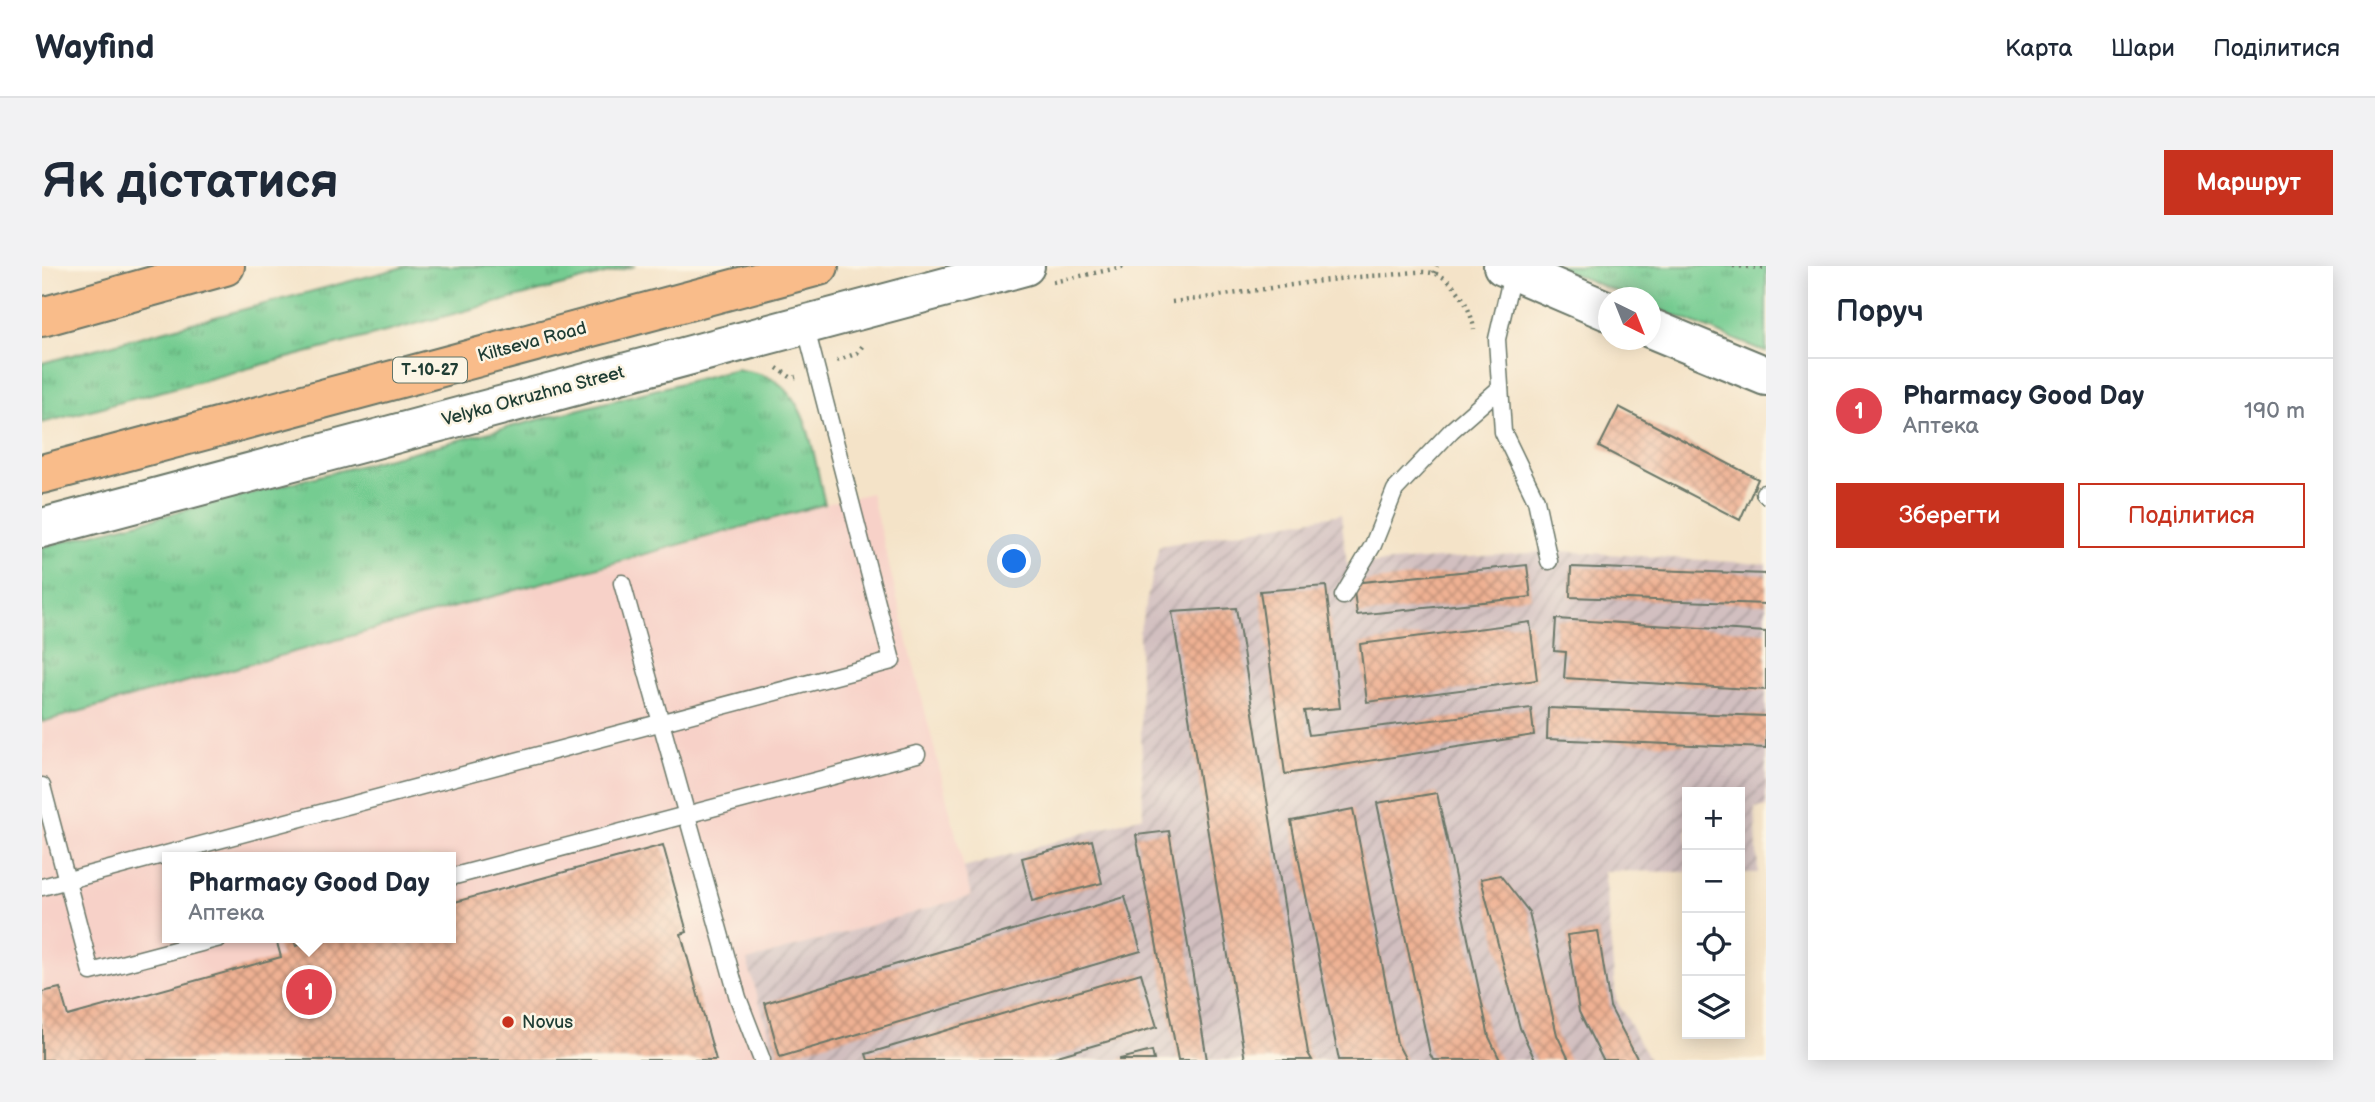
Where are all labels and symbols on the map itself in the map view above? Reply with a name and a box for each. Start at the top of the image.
north arrow [1598,287,1661,350]
street label: Kiltseva Road [475,317,589,367]
road number: Т-10-27 [393,358,467,382]
street label: Velyka Okruzhna Street [439,361,627,430]
your location [997,544,1031,578]
pin: 1 [286,966,332,1018]
place label: Novus [522,1012,573,1033]
marker: Novus [500,1014,516,1030]

